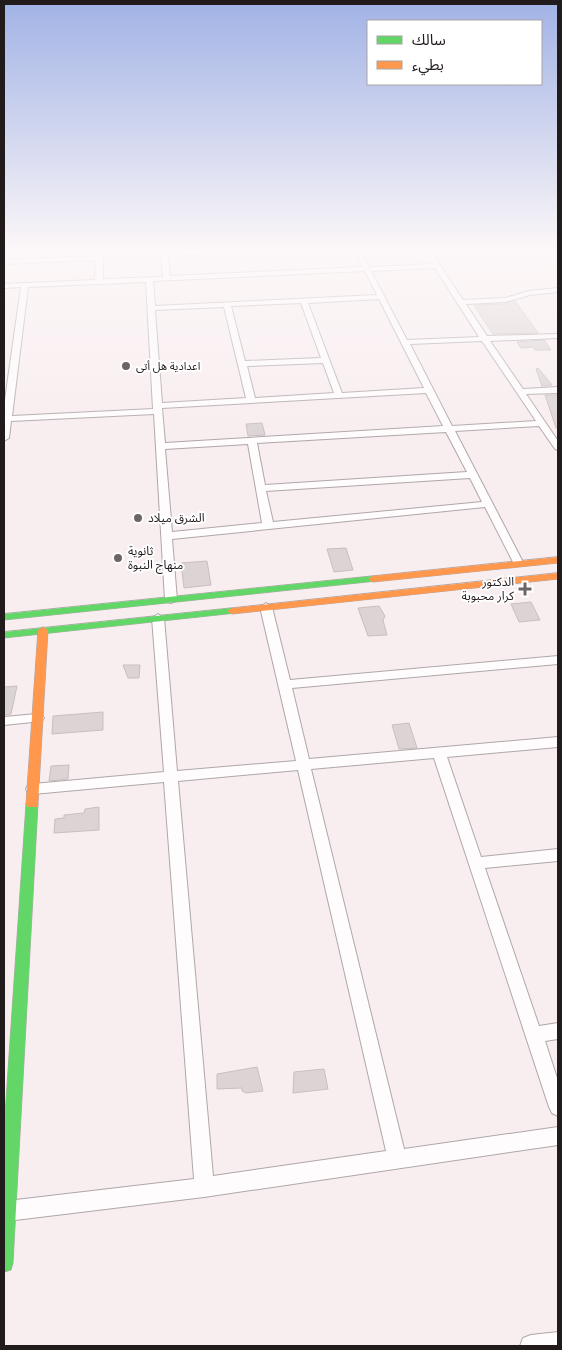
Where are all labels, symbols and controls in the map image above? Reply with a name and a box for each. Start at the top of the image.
legend [367,20,542,85]
text: سالك [412,31,446,49]
text: بطيء [412,56,444,76]
marker: اعدادية هل أتى [120,360,132,372]
place label: اعدادية هل أتى [136,360,200,373]
place label: الشرق ميلاد [148,511,205,525]
marker: الشرق ميلاد [132,512,144,524]
place label: ثانوية منهاج النبوة [128,544,183,574]
marker: ثانوية منهاج النبوة [112,552,124,564]
place label: الدكتور كرار محبوبة [462,575,515,603]
marker: الدكتور كرار محبوبة [518,582,532,596]

